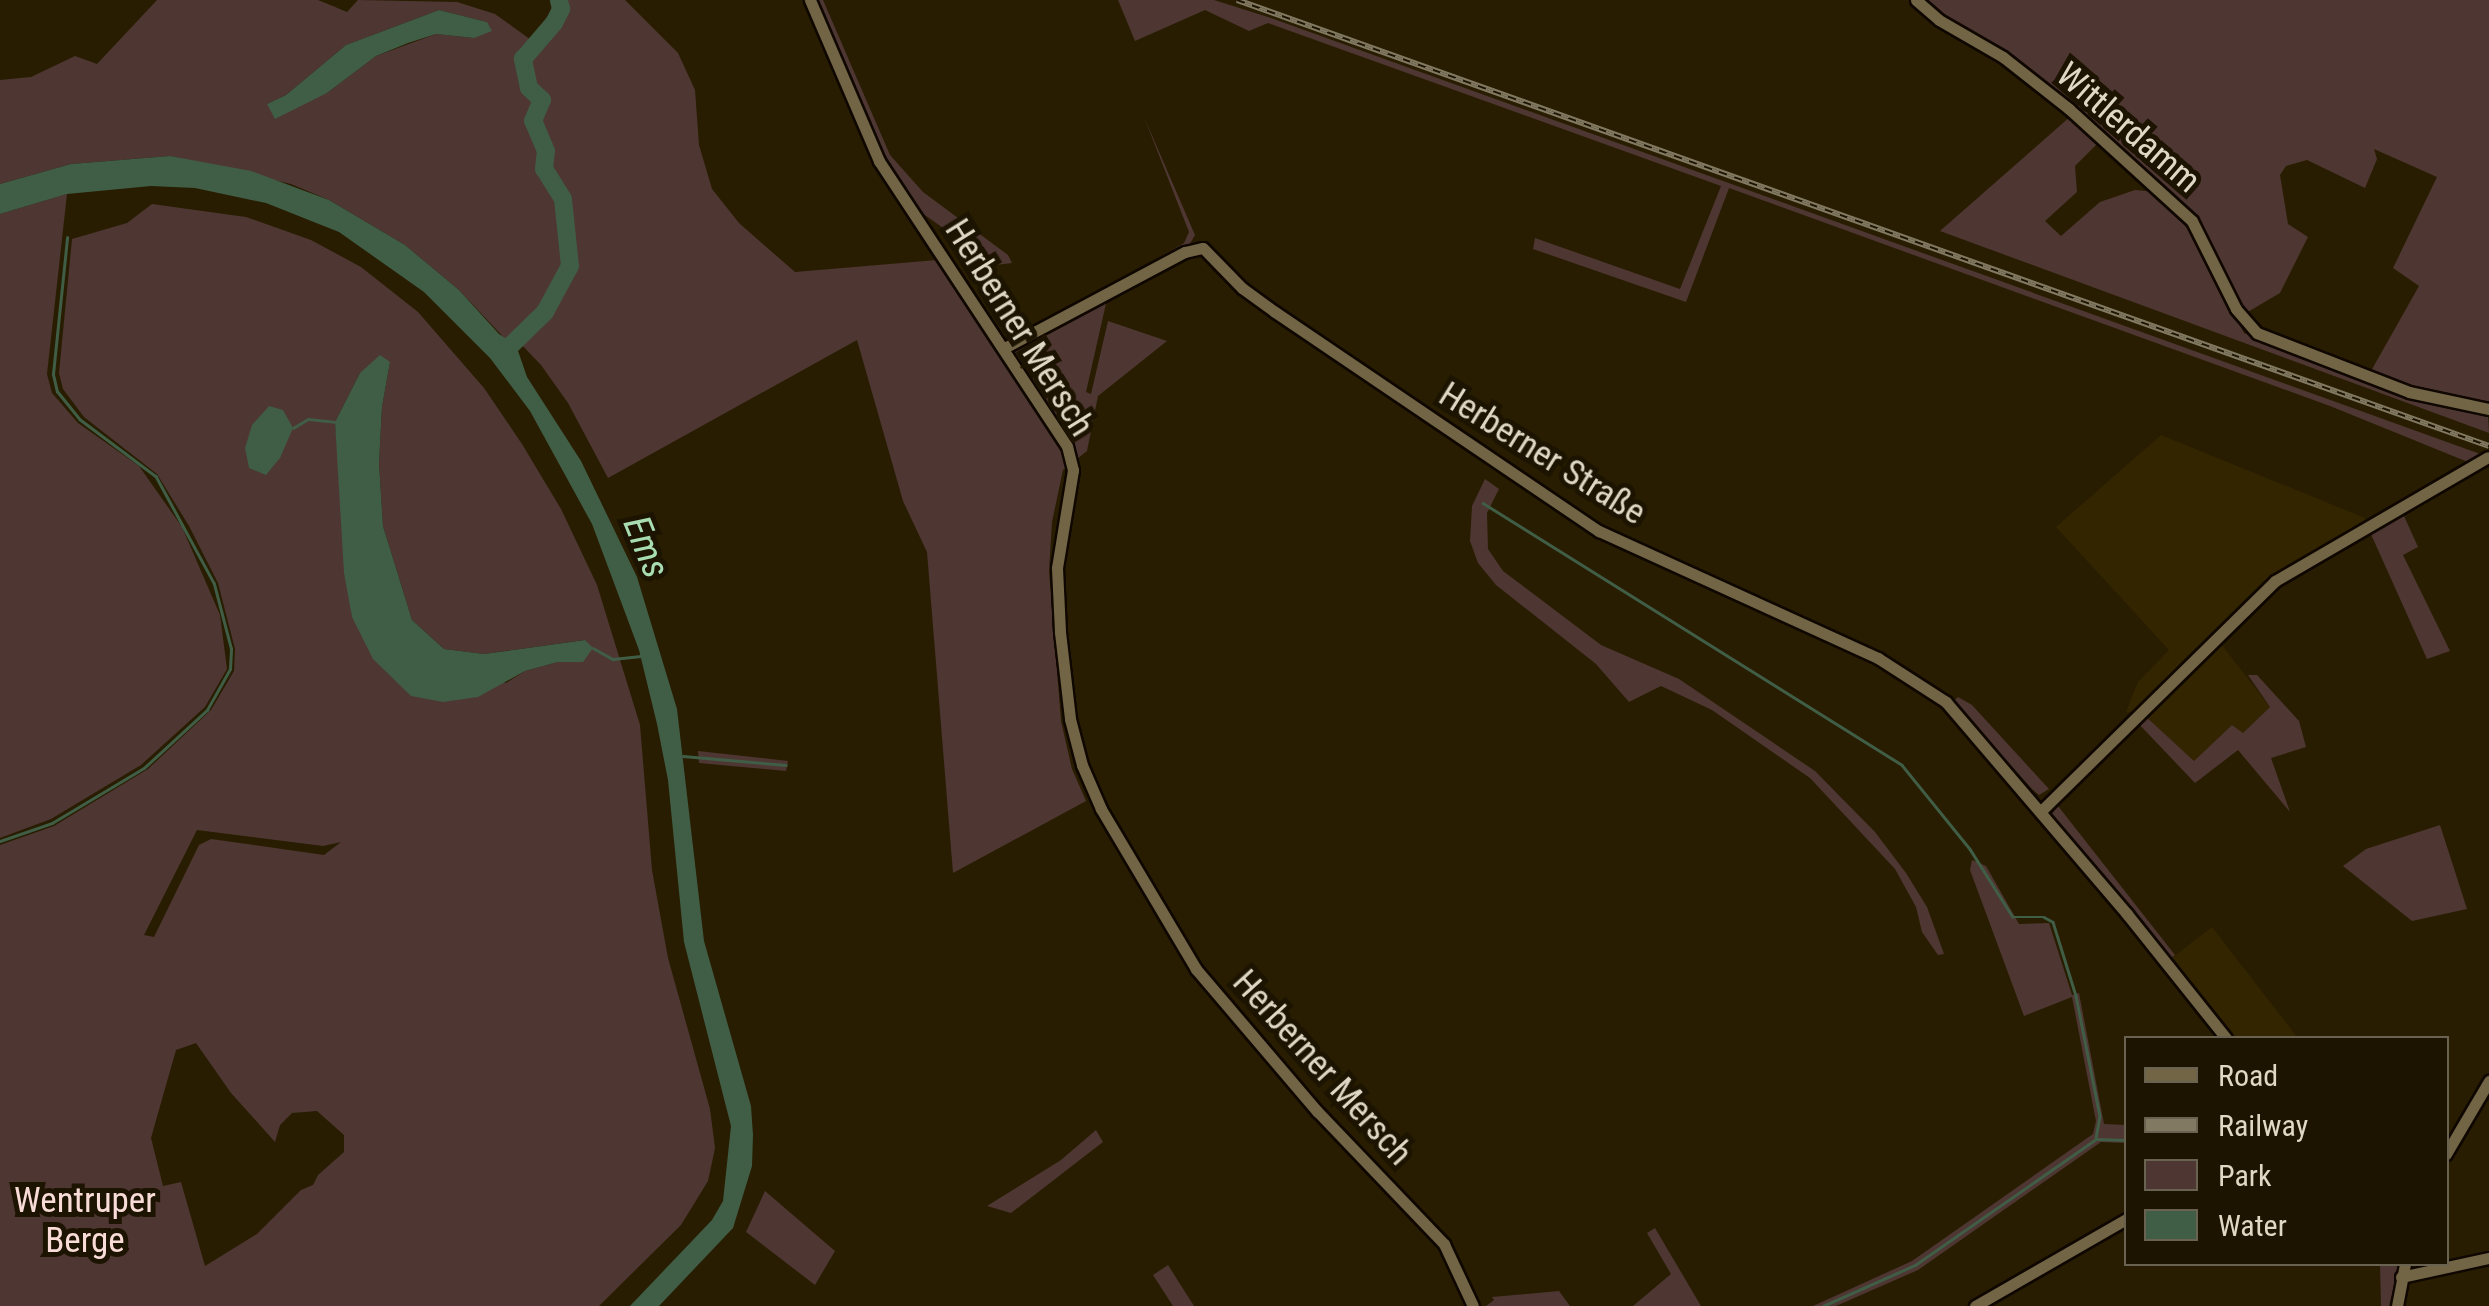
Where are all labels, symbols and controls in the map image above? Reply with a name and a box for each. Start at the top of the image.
street label: Wittlerdamm [2047,54,2209,202]
street label: Herberner Mersch [936,212,1102,444]
street label: Herberner Straße [1431,374,1653,534]
water label: Ems [613,509,679,585]
street label: Herberner Mersch [1224,962,1420,1174]
legend [2124,1036,2449,1266]
text: Road [2218,1058,2278,1093]
text: Railway [2218,1108,2308,1143]
text: Park [2218,1158,2272,1193]
park label: Wentruper Berge [14,1180,156,1262]
text: Water [2218,1208,2287,1243]

